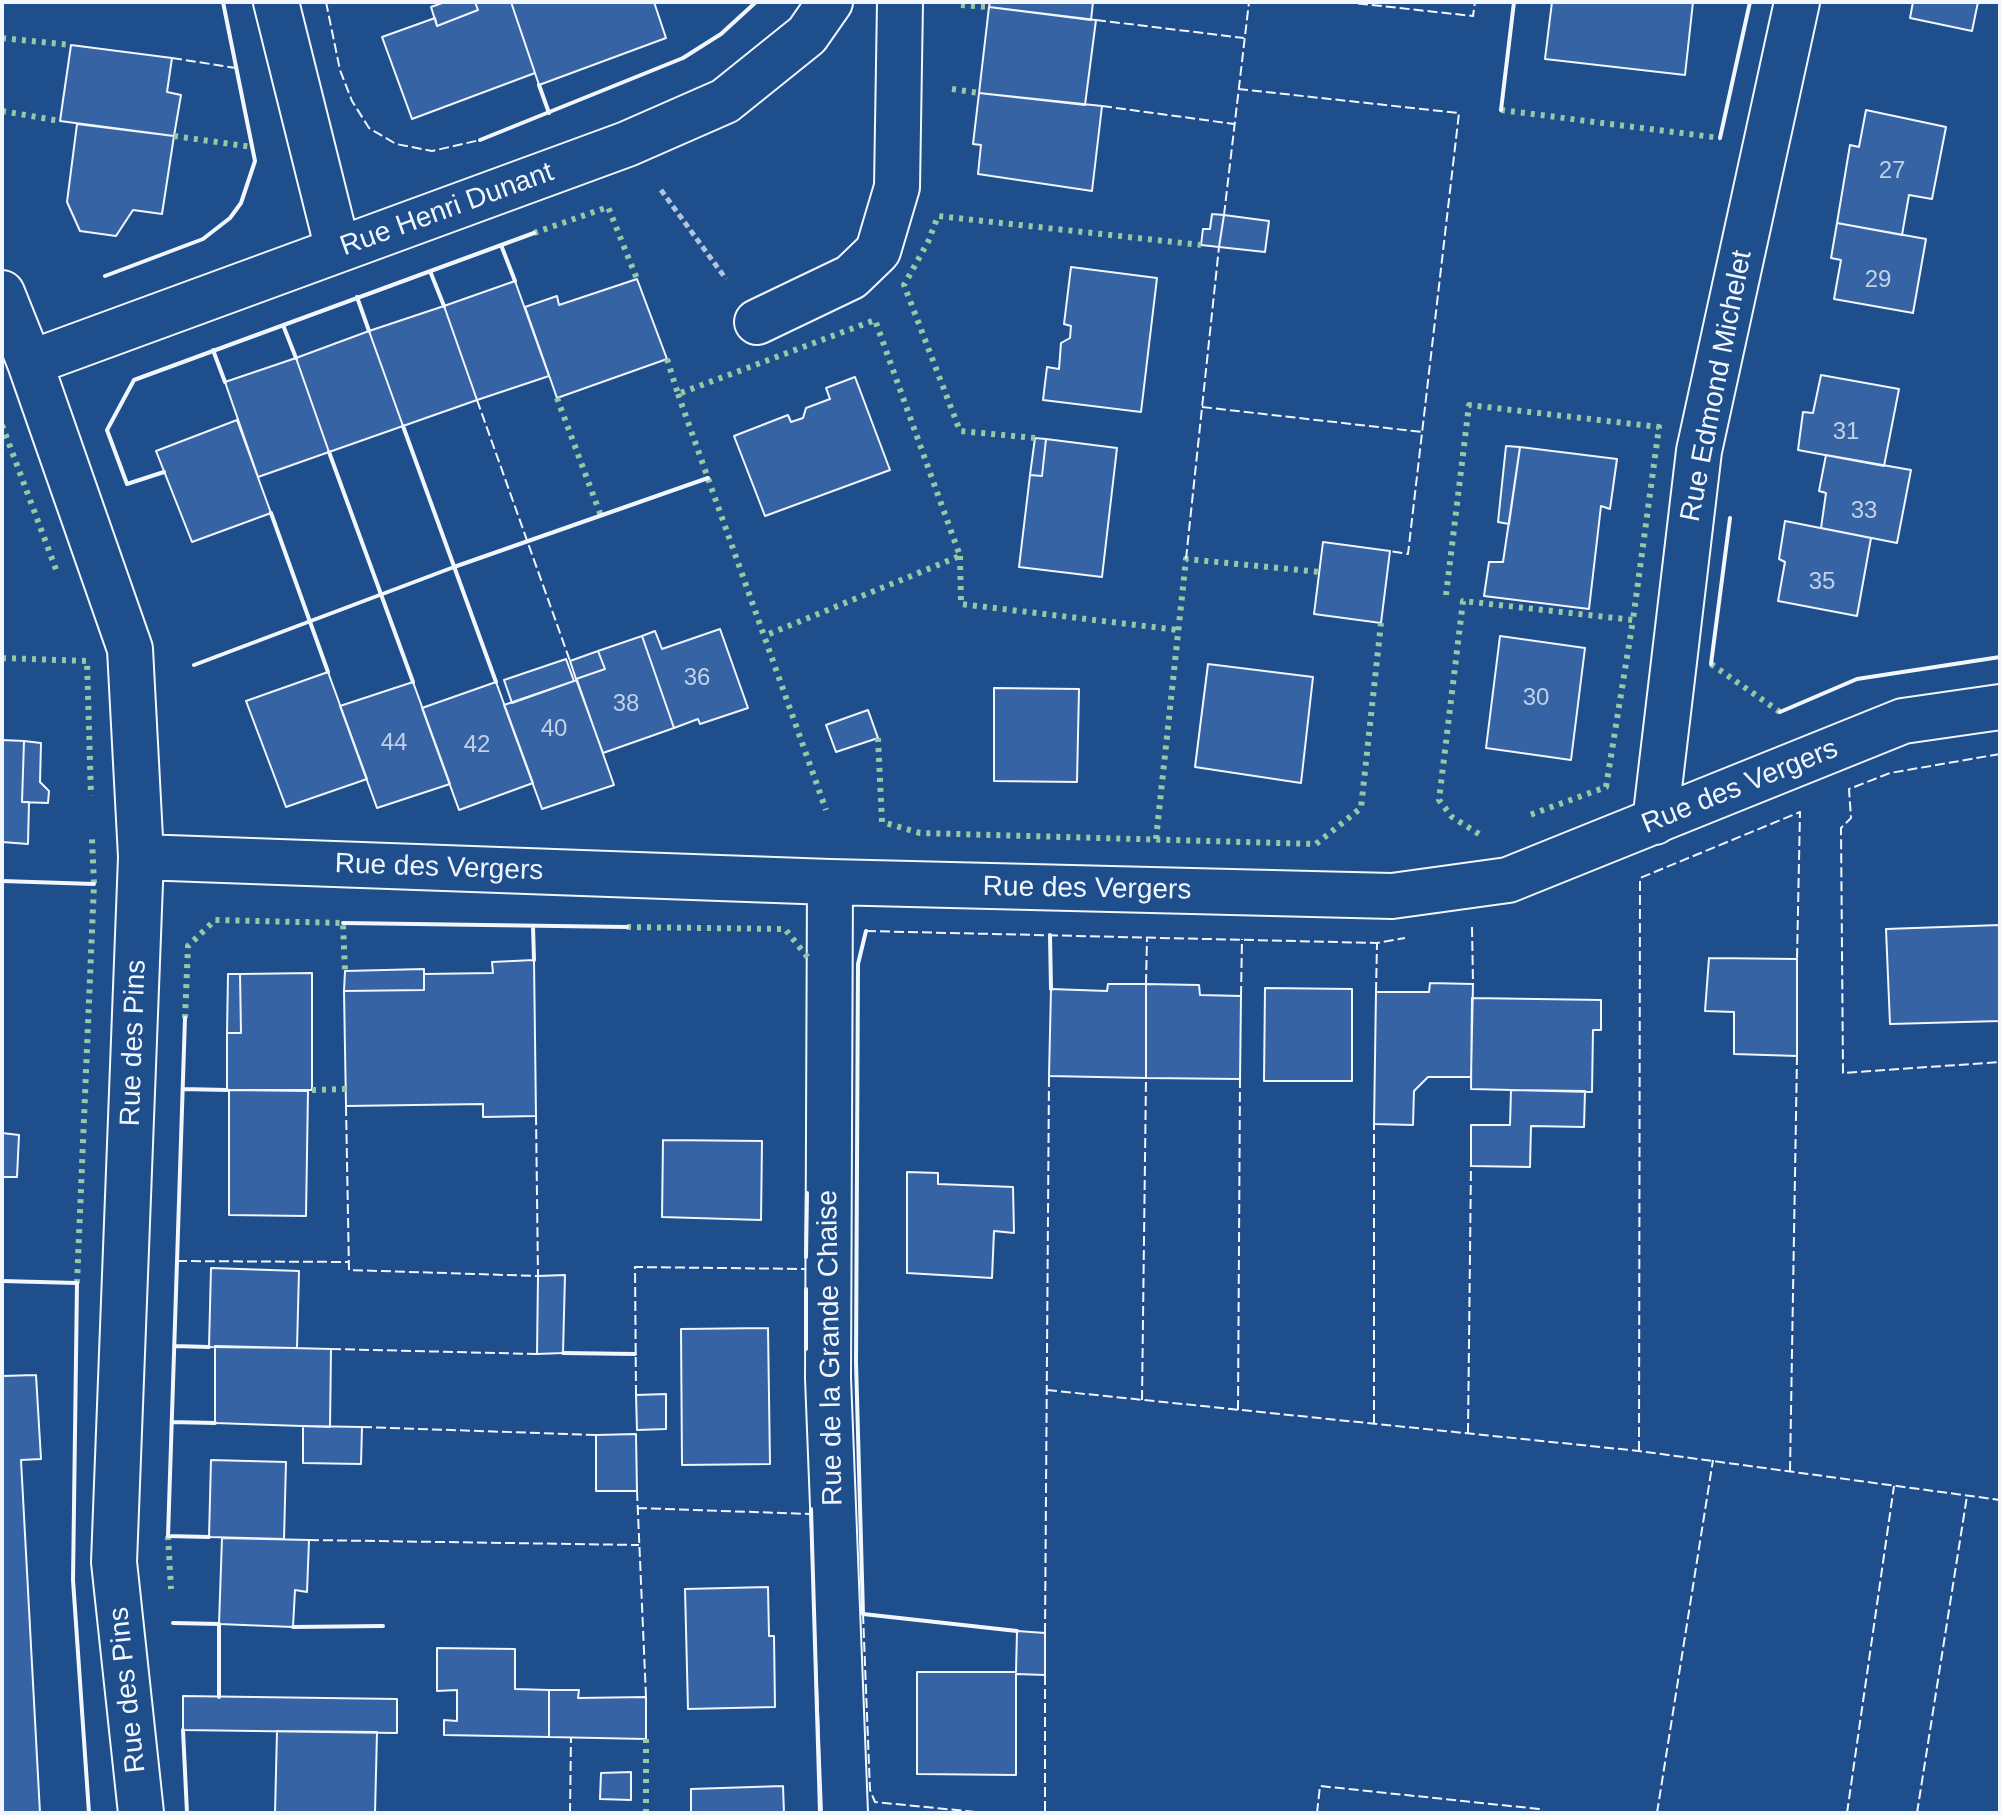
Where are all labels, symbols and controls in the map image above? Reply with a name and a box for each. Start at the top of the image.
street label: Rue Henri Dunant [336,156,558,264]
house number: 27 [1879,157,1905,185]
street label: Rue Edmond Michelet [1674,248,1760,524]
house number: 29 [1865,266,1891,294]
house number: 31 [1833,418,1859,446]
house number: 33 [1851,497,1877,525]
house number: 35 [1809,568,1835,596]
house number: 36 [684,664,710,692]
house number: 30 [1523,684,1549,712]
house number: 38 [613,690,639,718]
house number: 40 [541,715,567,743]
house number: 44 [381,729,407,757]
house number: 42 [464,731,490,759]
street label: Rue des Vergers [1637,732,1843,842]
street label: Rue des Vergers [334,848,544,888]
street label: Rue des Vergers [982,870,1192,908]
street label: Rue des Pins [114,959,154,1127]
street label: Rue de la Grande Chaise [811,1190,851,1506]
street label: Rue des Pins [103,1605,153,1775]

